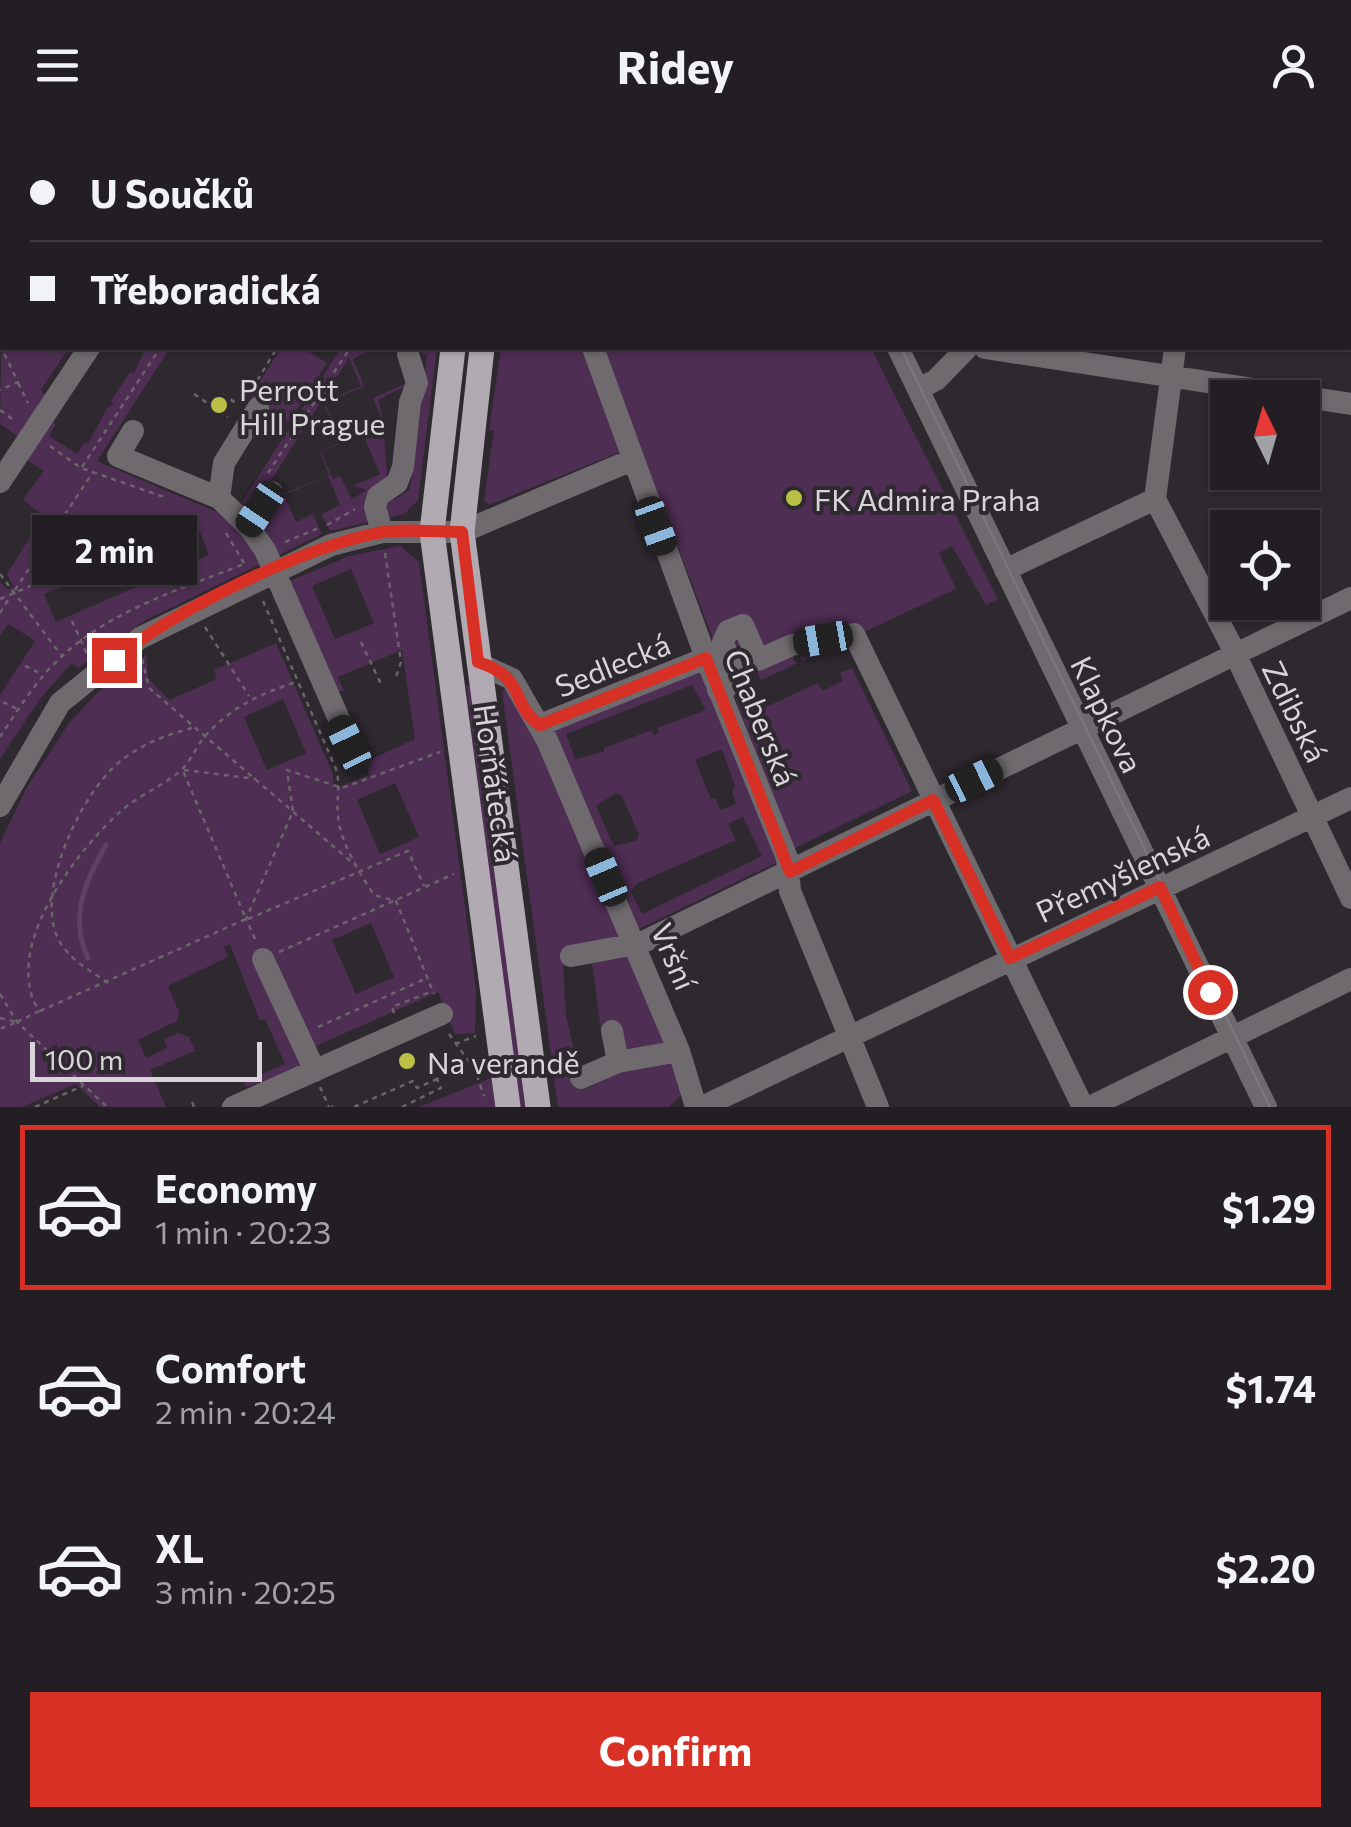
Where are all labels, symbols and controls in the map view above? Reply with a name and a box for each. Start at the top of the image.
icon: menu [30,38,85,93]
text: Ridey [617,38,734,93]
icon: person [1266,38,1321,93]
text: U Součků [90,169,254,216]
text: Třeboradická [90,265,321,312]
place label: Perrott Hill Prague [239,370,385,441]
north arrow [1210,380,1320,490]
map controls [1210,380,1320,620]
marker: Perrott Hill Prague [208,394,230,416]
car [231,476,289,542]
place label: FK Admira Praha [814,480,1041,517]
marker: FK Admira Praha [783,487,805,509]
car [632,493,680,559]
button: locate [1210,510,1320,620]
callout: 2 min [32,515,196,585]
text: 2 min [75,530,154,570]
car [791,619,855,659]
street label: Sedlecká [549,624,675,704]
route end [92,638,137,683]
street label: Chaberská [718,643,806,791]
street label: Klapkova [1064,650,1152,778]
street label: Zdibská [1256,654,1336,768]
street label: Horňátecká [468,701,526,865]
car [322,710,376,778]
car [940,753,1008,807]
street label: Přemyšlenská [1029,817,1215,929]
car [580,844,632,910]
street label: Vršní [644,917,706,996]
route start [1188,970,1233,1015]
scale bar [30,1037,262,1081]
text: 100 m [45,1042,123,1076]
place label: Na verandě [427,1043,579,1080]
marker: Na verandě [396,1050,418,1072]
icon: car [35,1163,125,1253]
text: Economy [155,1164,317,1211]
text: $1.29 [1222,1184,1316,1231]
text: 1 min · 20:23 [155,1211,331,1251]
icon: car [35,1343,125,1433]
text: Comfort [155,1344,306,1391]
text: $1.74 [1225,1364,1316,1411]
text: 2 min · 20:24 [155,1391,336,1431]
icon: car [35,1523,125,1613]
text: XL [155,1524,204,1571]
text: $2.20 [1216,1544,1316,1591]
text: 3 min · 20:25 [155,1571,336,1611]
button: Confirm [30,1692,1321,1807]

